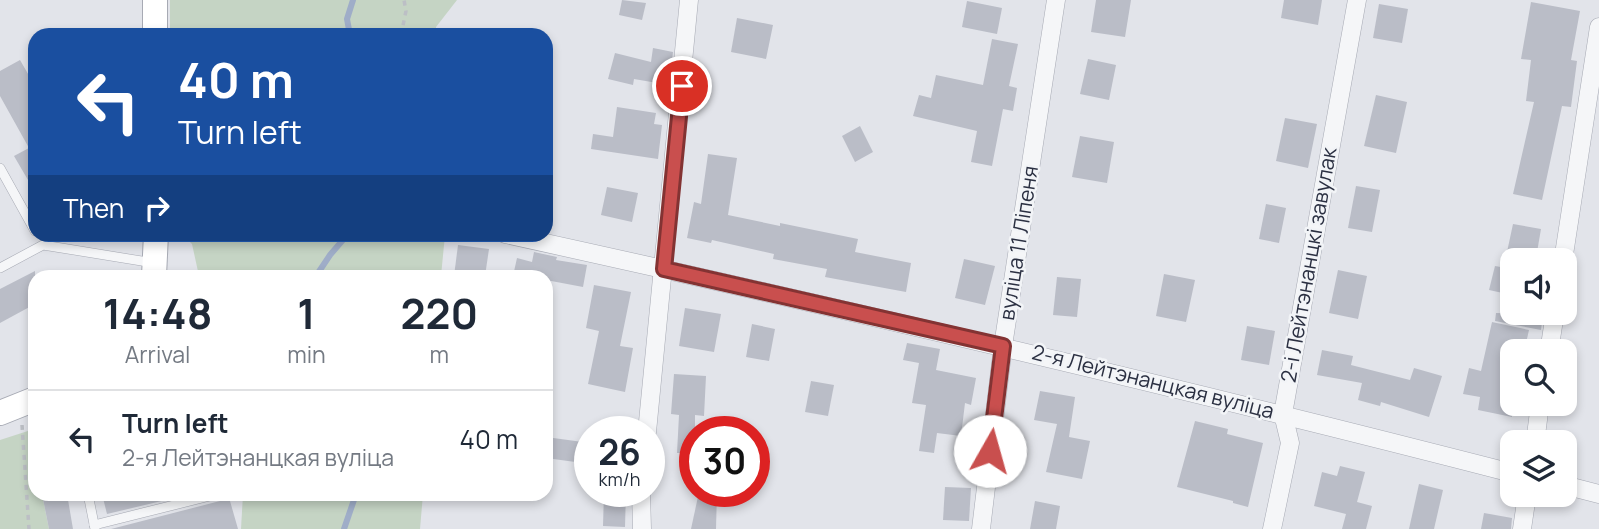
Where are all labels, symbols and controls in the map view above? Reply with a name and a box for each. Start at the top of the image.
text: 40 m [178,46,294,113]
icon: left [63,56,154,147]
pin [652,56,712,116]
icon: arrive [663,67,701,105]
text: Turn left [178,110,302,154]
street label: 2-і Лейтэнанцкі завулак [1274,145,1343,385]
street label: вуліца 11 Ліпеня [992,164,1044,322]
icon: right [138,189,176,227]
text: Then [63,190,124,226]
map controls [1500,248,1577,507]
button: sound [1500,248,1577,325]
text: 14:48 [103,284,212,342]
text: 1 [297,284,316,342]
text: 220 [401,284,478,342]
street label: 2-я Лейтэнанцкая вуліца [1029,337,1277,425]
text: Arrival [125,338,190,370]
text: min [287,338,326,370]
text: m [430,338,449,370]
button: search [1500,339,1577,416]
text: Turn left [122,405,229,441]
position arrow [953,414,1027,488]
speed limit sign: 30 [679,416,770,507]
icon: left [63,420,101,458]
text: 40 m [460,421,518,457]
text: 26 [598,428,641,476]
button: layers [1500,430,1577,507]
text: 2-я Лейтэнанцкая вуліца [122,441,394,473]
text: km/h [599,467,640,491]

